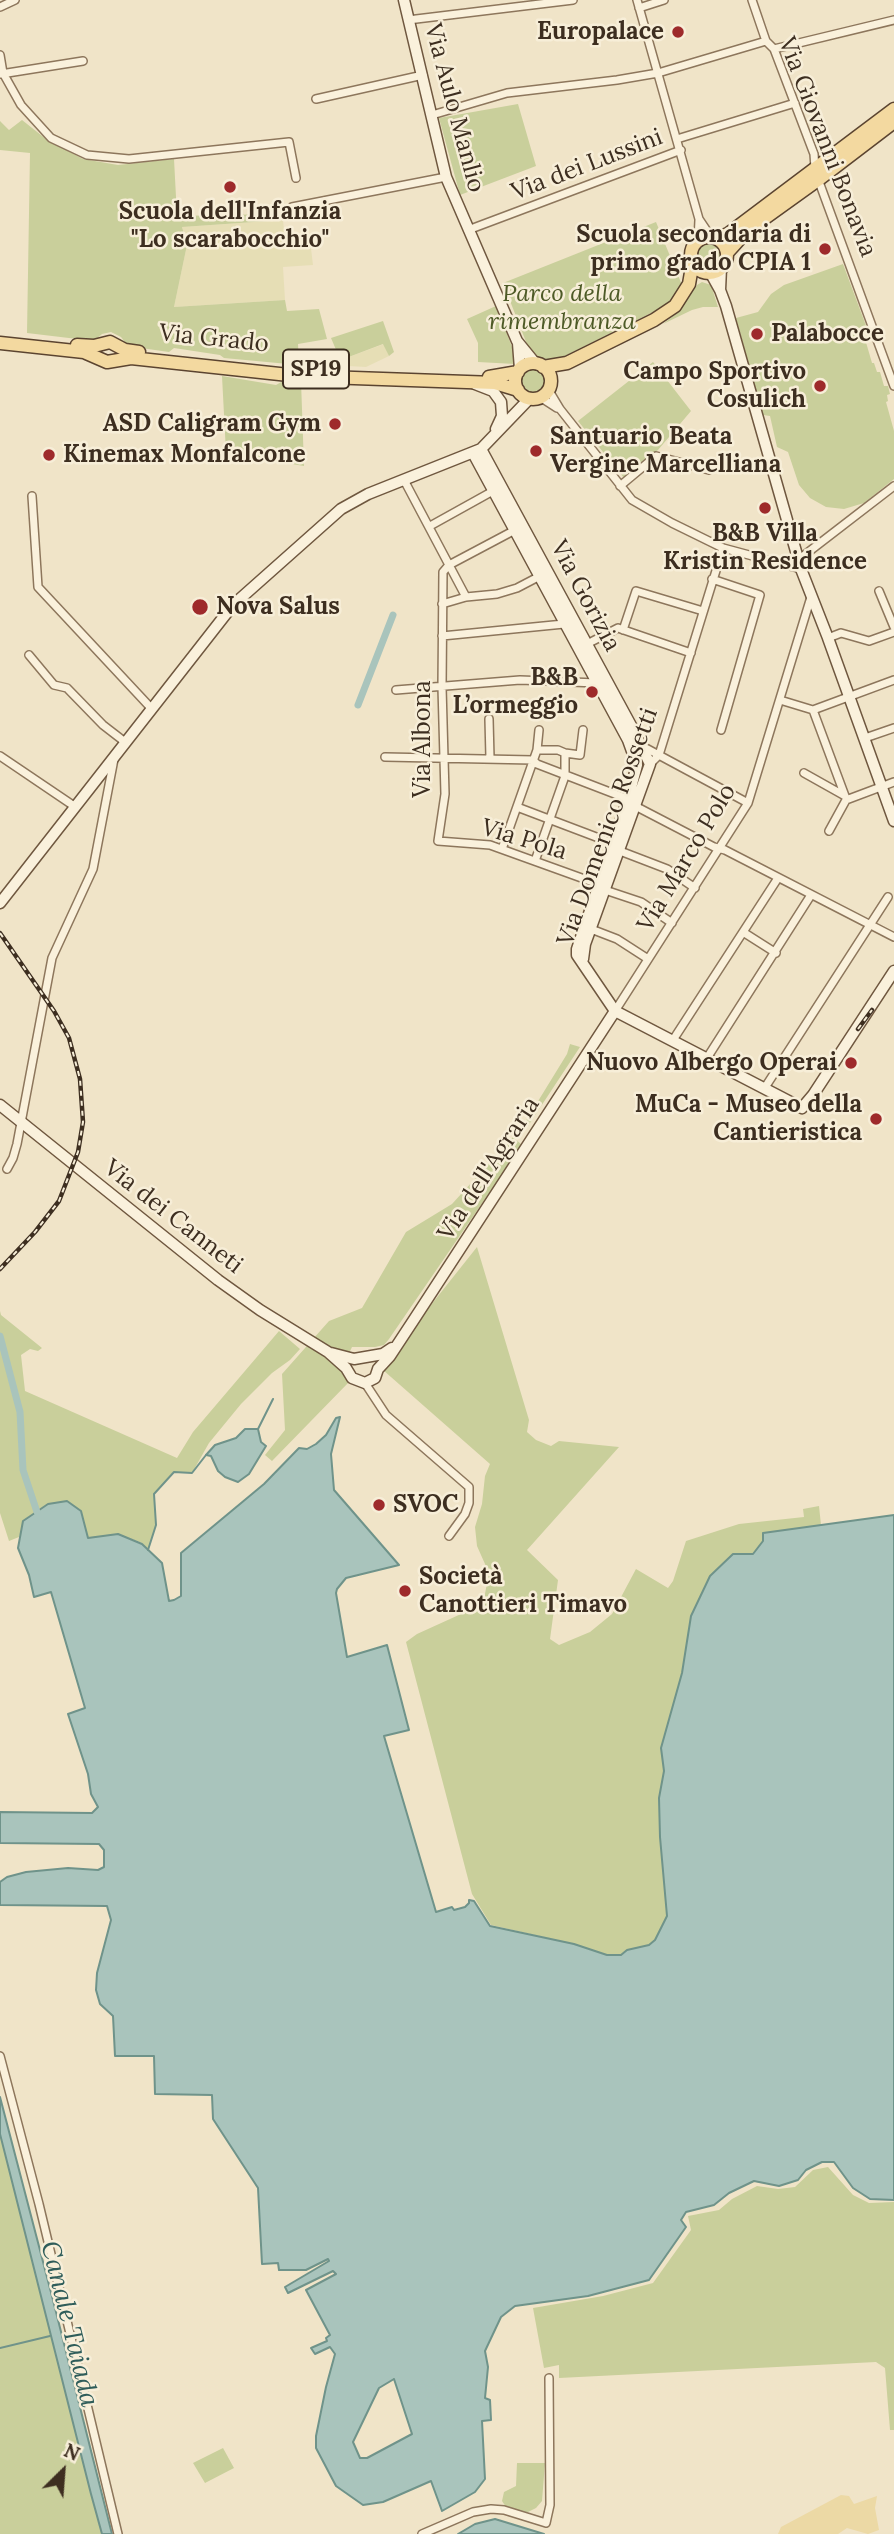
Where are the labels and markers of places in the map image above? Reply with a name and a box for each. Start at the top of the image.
place label: Europalace [537,18,664,46]
marker: Europalace [670,24,686,40]
marker: Scuola dell'Infanzia "Lo scarabocchio" [222,179,238,195]
place label: Scuola dell'Infanzia "Lo scarabocchio" [119,198,341,254]
place label: Scuola secondaria di primo grado CPIA 1 [576,221,811,277]
marker: Scuola secondaria di primo grado CPIA 1 [817,241,833,257]
place label: Palabocce [771,320,884,348]
marker: Palabocce [749,326,765,342]
place label: Campo Sportivo Cosulich [623,358,806,414]
marker: Campo Sportivo Cosulich [812,378,828,394]
place label: ASD Caligram Gym [103,410,321,438]
marker: ASD Caligram Gym [327,416,343,432]
place label: Santuario Beata Vergine Marcelliana [550,423,781,479]
place label: Kinemax Monfalcone [63,441,306,469]
marker: Santuario Beata Vergine Marcelliana [528,443,544,459]
marker: Kinemax Monfalcone [41,447,57,463]
marker: B&B Villa Kristin Residence [757,500,773,516]
place label: B&B Villa Kristin Residence [663,520,867,576]
place label: Nova Salus [216,593,340,621]
marker: Nova Salus [190,597,210,617]
place label: B&B L’ormeggio [453,664,578,720]
marker: B&B L’ormeggio [584,684,600,700]
place label: Nuovo Albergo Operai [586,1049,837,1077]
marker: Nuovo Albergo Operai [843,1055,859,1071]
place label: MuCa - Museo della Cantieristica [635,1091,862,1147]
marker: MuCa - Museo della Cantieristica [868,1111,884,1127]
place label: SVOC [393,1491,458,1519]
marker: SVOC [371,1497,387,1513]
place label: Società Canottieri Timavo [419,1563,627,1619]
marker: Società Canottieri Timavo [397,1583,413,1599]

